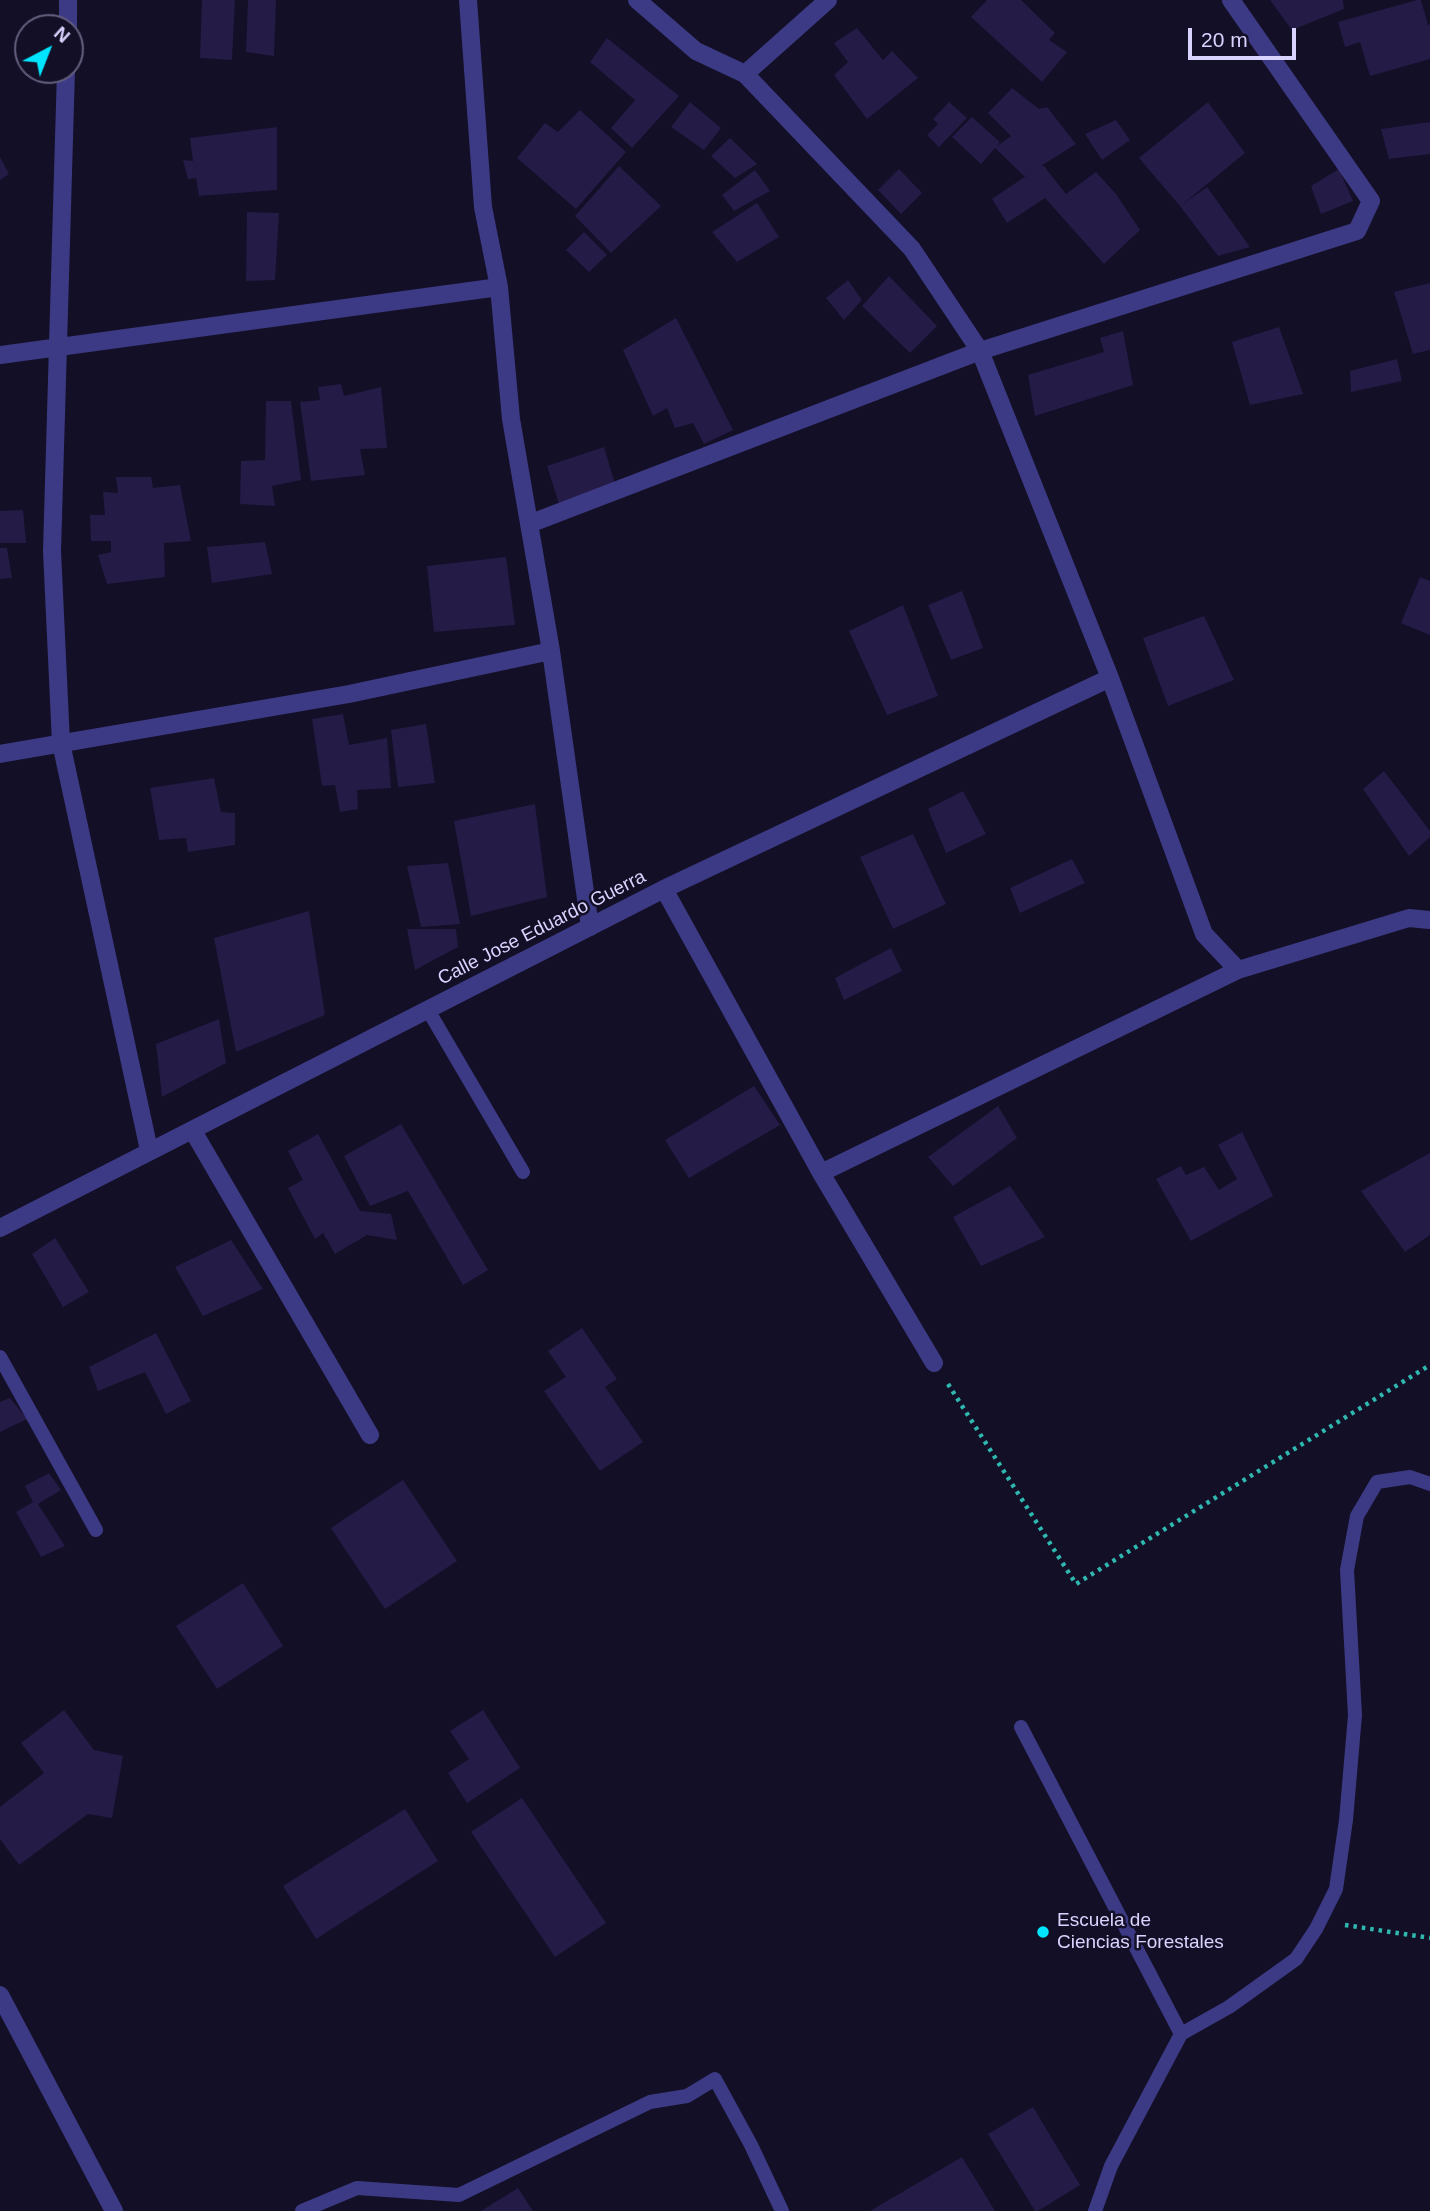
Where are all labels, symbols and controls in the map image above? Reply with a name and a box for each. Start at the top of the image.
north arrow [14,14,84,84]
scale bar [1192,14,1300,58]
text: N [50,22,74,47]
text: 20 m [1201,28,1248,51]
street label: Calle Jose Eduardo Guerra [434,866,650,990]
place label: Escuela de Ciencias Forestales [1057,1910,1224,1954]
marker: Escuela de Ciencias Forestales [1035,1924,1051,1940]

